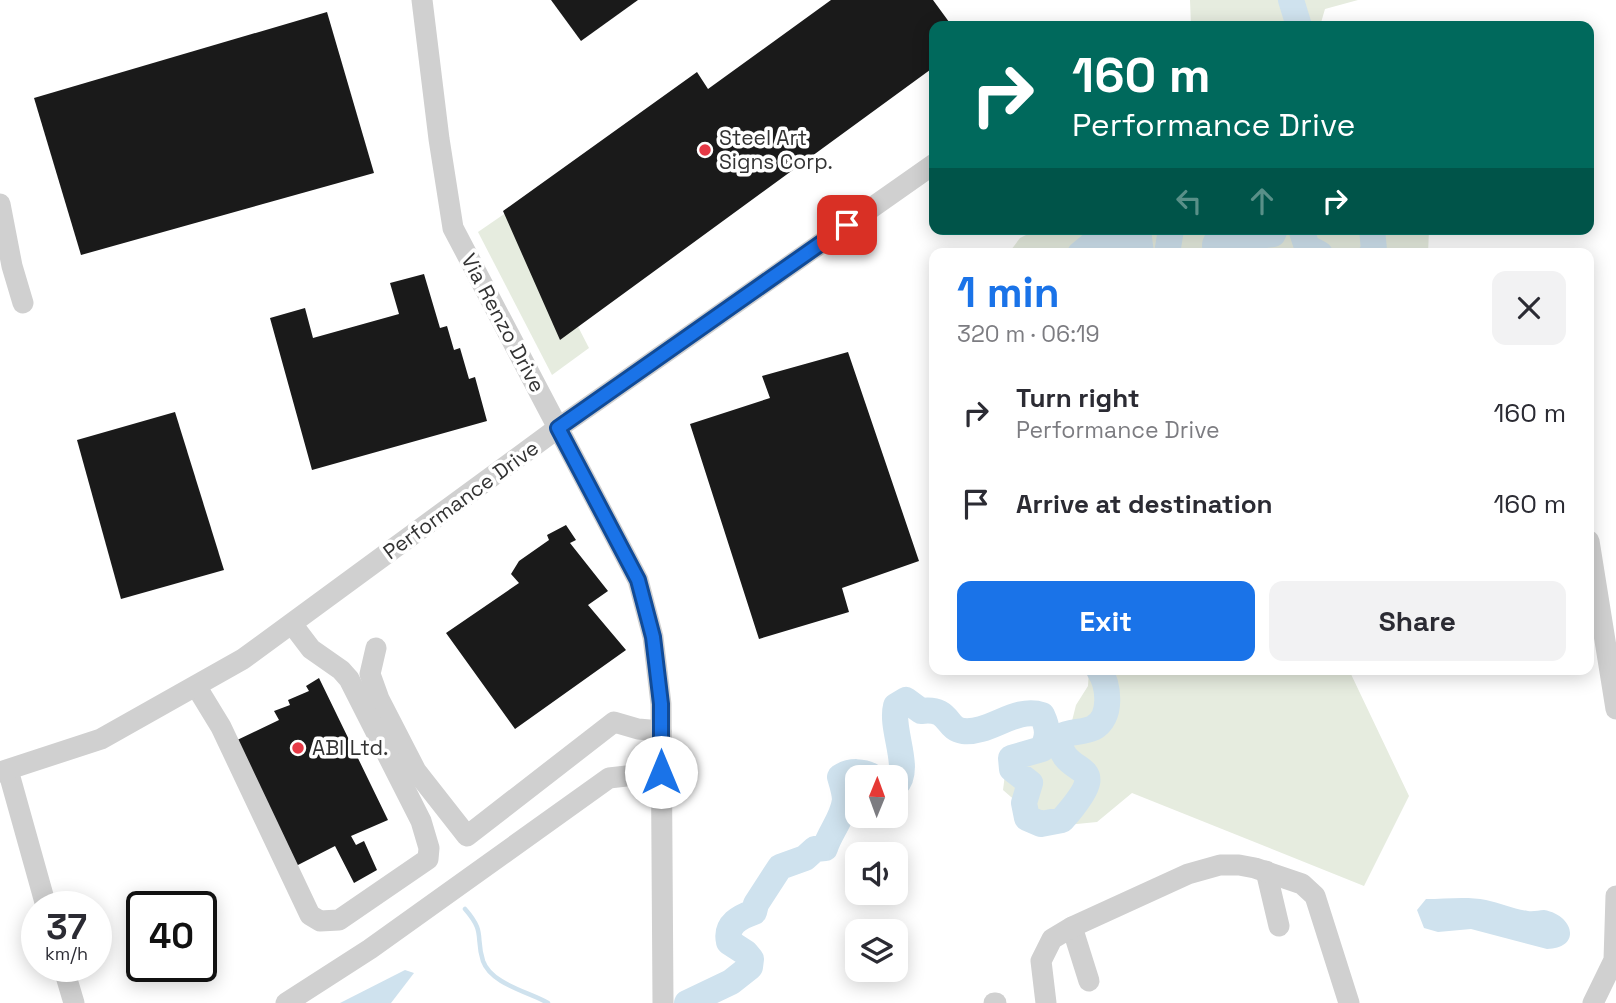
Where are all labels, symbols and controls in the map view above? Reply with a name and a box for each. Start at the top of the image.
text: 160 m [1072,44,1210,106]
icon: right [957,49,1048,140]
text: Performance Drive [1072,105,1355,145]
place label: Steel Art Signs Corp. [719,124,833,175]
marker: Steel Art Signs Corp. [697,142,713,158]
icon: left [1170,182,1208,220]
icon: ahead [1243,182,1281,220]
icon: right [1316,182,1354,220]
pin [817,195,877,255]
icon: arrive [828,206,866,244]
street label: Via Renzo Drive [456,249,551,397]
text: 1 min [957,266,1060,319]
button: close [1492,271,1566,345]
text: 320 m · 06:19 [957,319,1100,349]
text: Turn right [1016,381,1140,415]
icon: right [957,394,995,432]
text: 160 m [1494,396,1566,430]
text: Performance Drive [1016,415,1220,445]
street label: Performance Drive [378,434,544,565]
icon: arrive [957,485,995,523]
text: Arrive at destination [1016,487,1273,521]
text: 160 m [1494,487,1566,521]
button: Exit [957,581,1255,661]
button: Share [1269,581,1566,661]
place label: ABI Ltd. [312,734,388,761]
position arrow [624,735,698,809]
marker: ABI Ltd. [290,740,306,756]
north arrow [845,765,908,828]
map controls [845,765,908,982]
button: sound [845,842,908,905]
speed limit sign: 40 [126,891,217,982]
text: 37 [46,905,87,949]
button: layers [845,919,908,982]
text: km/h [45,942,88,965]

